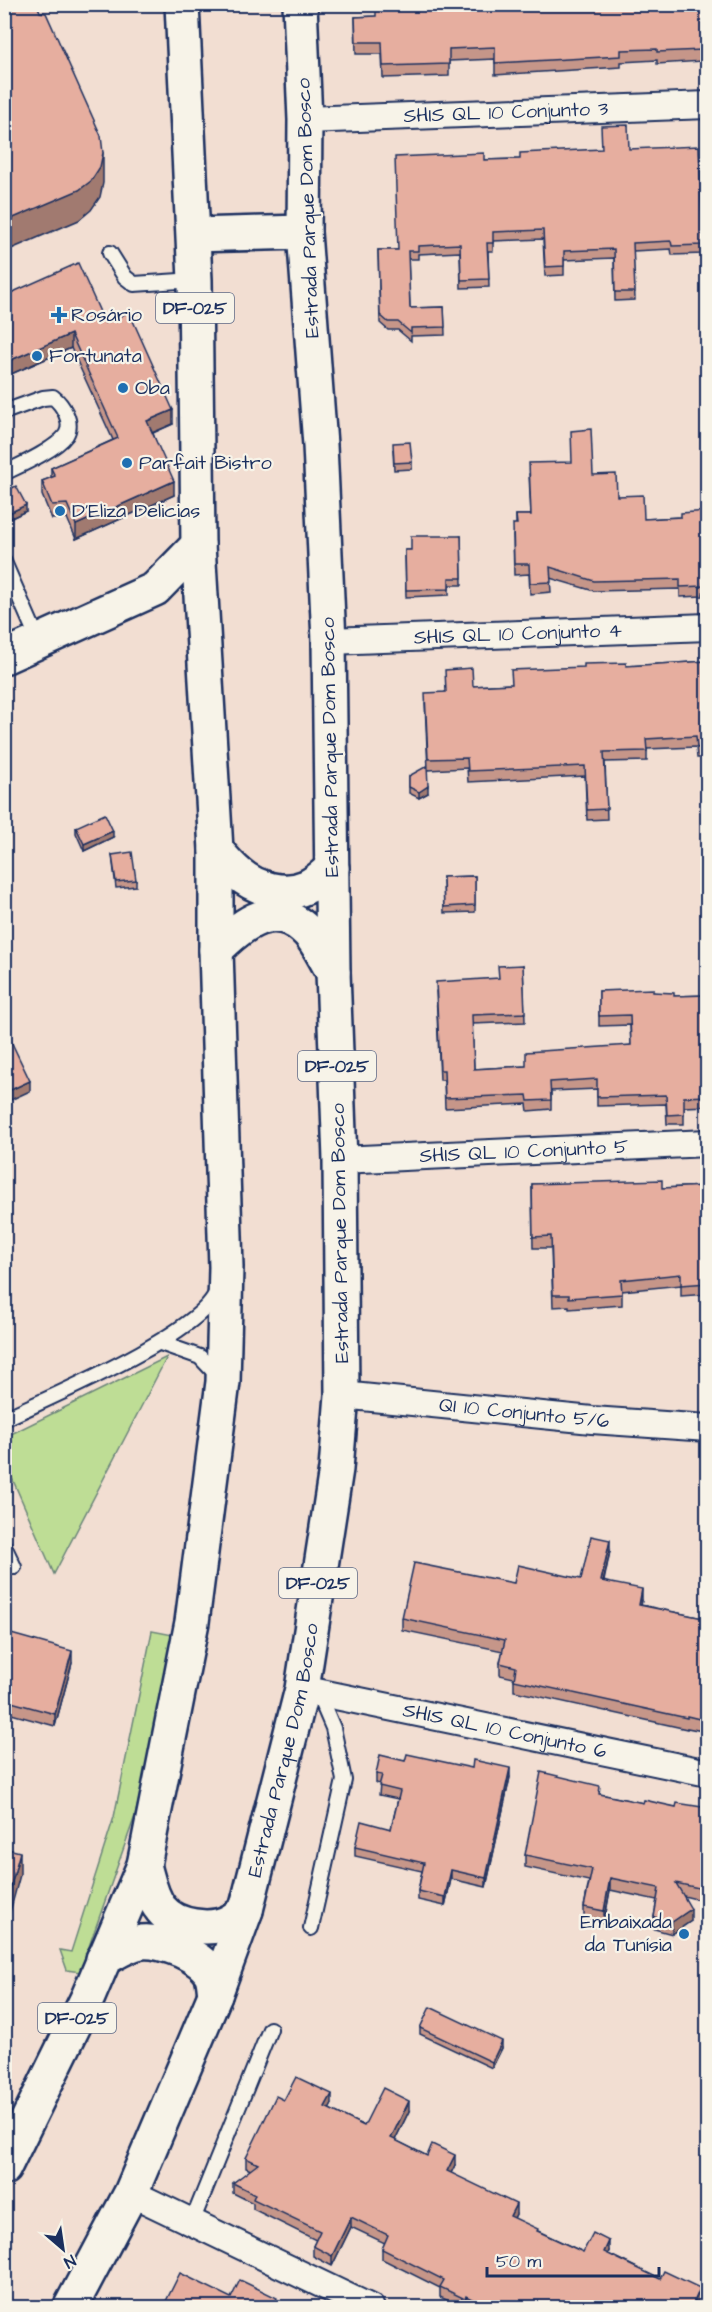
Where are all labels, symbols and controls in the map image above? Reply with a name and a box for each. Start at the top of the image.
street label: Estrada Parque Dom Bosco [289,78,327,338]
street label: SHIS QL 10 Conjunto 3 [403,95,609,130]
road number: DF-025 [156,293,234,323]
place label: Rosário [71,301,142,329]
marker: Rosário [52,308,66,322]
place label: Fortunata [49,342,142,370]
marker: Fortunata [30,349,44,363]
place label: Oba [135,374,170,402]
marker: Oba [116,381,130,395]
place label: Parfait Bistro [139,449,272,477]
marker: Parfait Bistro [120,456,134,470]
place label: D'Eliza Delicias [72,497,200,525]
marker: D'Eliza Delicias [53,504,67,518]
street label: SHIS QL 10 Conjunto 4 [413,616,623,652]
street label: Estrada Parque Dom Bosco [314,617,346,877]
road number: DF-025 [298,1051,376,1081]
street label: Estrada Parque Dom Bosco [324,1103,356,1363]
street label: SHIS QL 10 Conjunto 5 [419,1133,629,1170]
street label: QI 10 Conjunto 5/6 [438,1391,611,1435]
road number: DF-025 [279,1568,357,1598]
street label: Estrada Parque Dom Bosco [241,1621,326,1880]
street label: SHIS QL 10 Conjunto 6 [400,1696,609,1766]
place label: Embaixada da Tunísia [580,1908,672,1959]
marker: Embaixada da Tunísia [677,1927,691,1941]
road number: DF-025 [38,2003,116,2033]
north arrow [33,2219,93,2279]
scale bar [487,2240,660,2278]
text: N [60,2249,80,2273]
text: 50 m [496,2249,541,2274]

